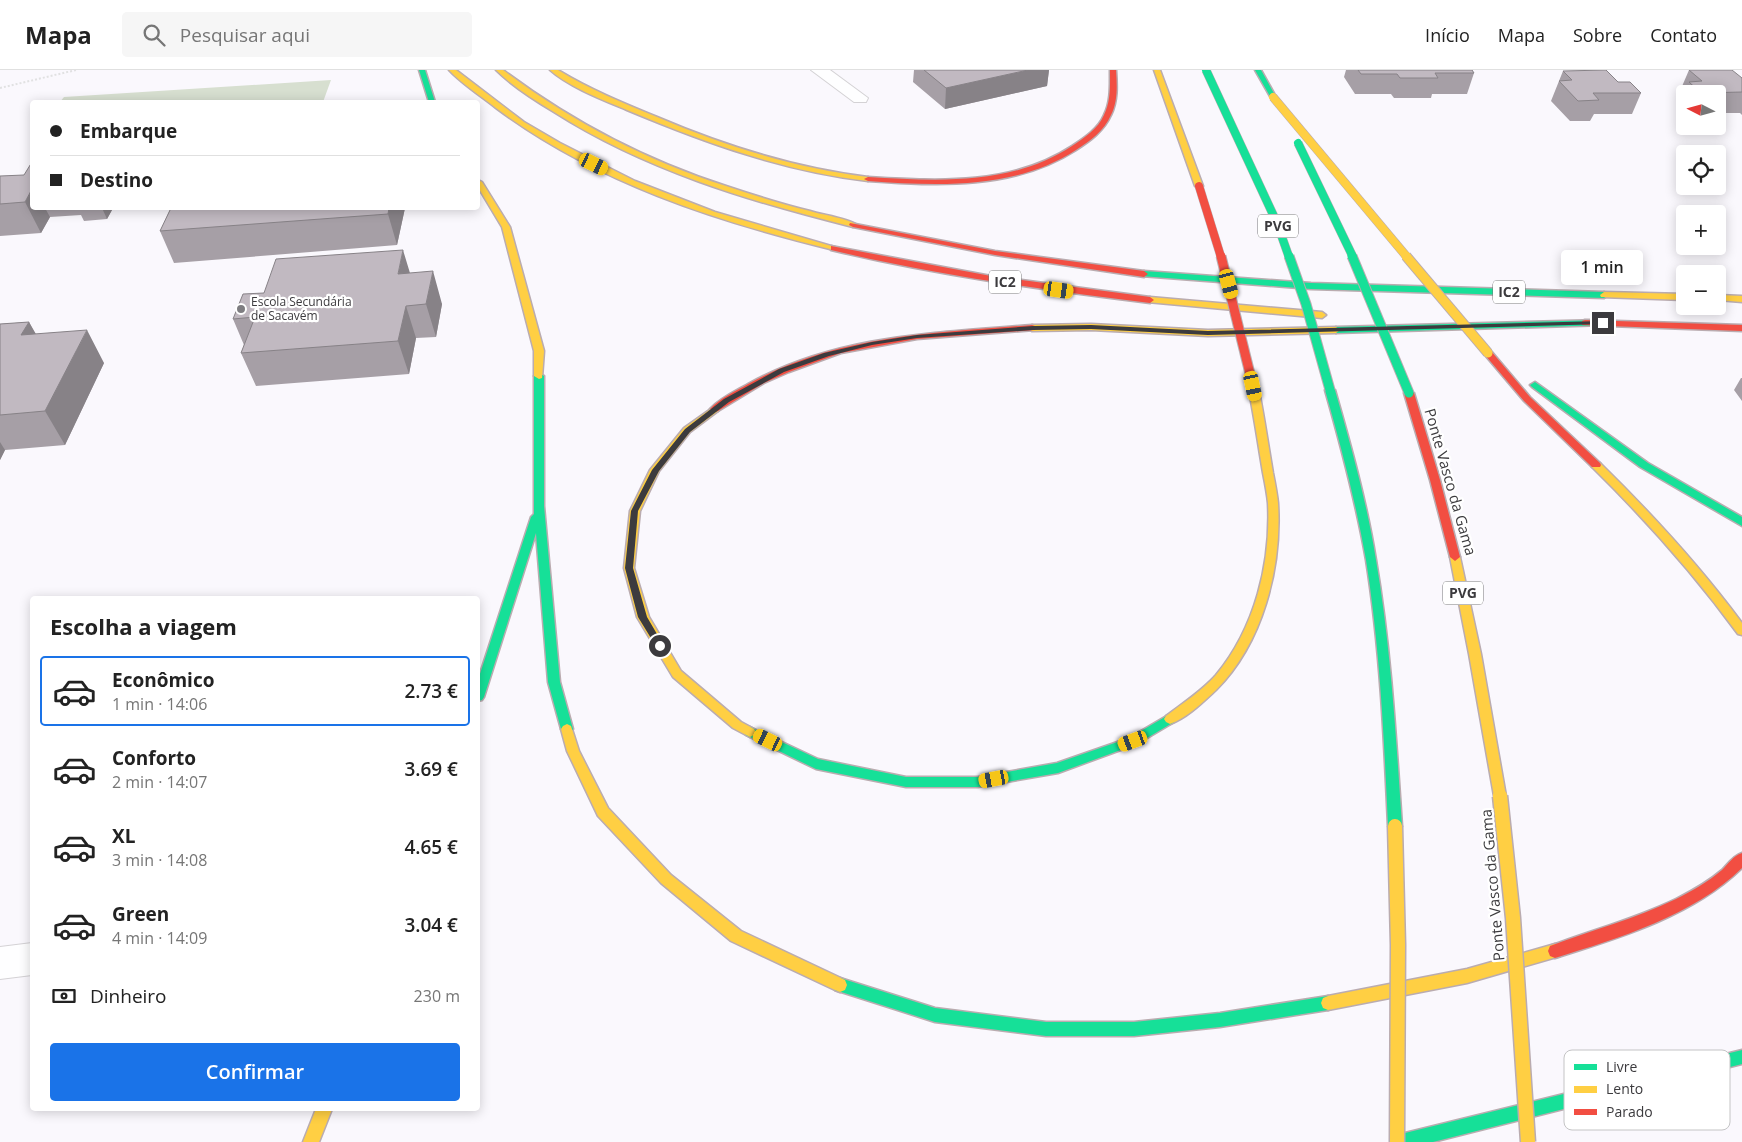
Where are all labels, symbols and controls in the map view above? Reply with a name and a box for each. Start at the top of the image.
search box [122,12,472,57]
text: Mapa [25,18,92,51]
icon: search [140,21,168,49]
text: Pesquisar aqui [180,22,310,48]
text: Início [1425,23,1470,47]
text: Mapa [1498,23,1545,47]
text: Sobre [1573,23,1622,47]
text: Contato [1650,23,1717,47]
north arrow [1676,85,1726,135]
map controls [1676,85,1726,315]
text: Embarque [80,118,177,144]
button: locate [1676,145,1726,195]
car [577,151,610,177]
text: Destino [80,167,153,193]
button: + [1676,205,1726,255]
road number: PVG [1258,214,1298,238]
callout: 1 min [1562,250,1644,286]
text: 1 min [1580,256,1624,278]
button: − [1676,265,1726,315]
car [1217,268,1240,300]
road number: IC2 [989,270,1021,293]
car [1043,280,1074,300]
road number: IC2 [1493,280,1525,303]
place label: Escola Secundária de Sacavém [251,293,352,324]
marker: Escola Secundária de Sacavém [235,303,247,315]
route end [1592,312,1614,334]
car [1242,370,1263,402]
street label: Ponte Vasco da Gama [1420,406,1482,558]
road number: PVG [1443,582,1483,604]
text: Escolha a viagem [50,611,237,641]
route start [649,635,671,657]
text: Econômico [112,667,214,693]
icon: car [52,669,97,714]
text: 2.73 € [404,678,458,704]
text: 1 min · 14:06 [112,693,207,715]
car [751,727,784,753]
car [1116,729,1149,753]
text: Conforto [112,745,196,771]
icon: car [52,747,97,792]
text: 3.69 € [404,756,458,782]
car [977,769,1010,789]
text: 2 min · 14:07 [112,771,207,793]
street label: Ponte Vasco da Gama [1475,808,1509,962]
text: XL [112,823,135,849]
icon: car [52,825,97,870]
text: 4.65 € [404,834,458,860]
text: 3 min · 14:08 [112,849,207,871]
text: Green [112,901,169,927]
icon: car [52,903,97,948]
text: 3.04 € [404,912,458,938]
text: 4 min · 14:09 [112,927,207,949]
icon: cash [50,982,78,1010]
text: Dinheiro [90,983,167,1009]
text: 230 m [414,985,460,1007]
button: Confirmar [50,1043,460,1101]
legend [1564,1050,1730,1130]
text: Livre [1606,1057,1638,1076]
text: Lento [1606,1079,1643,1098]
text: Parado [1606,1102,1653,1121]

